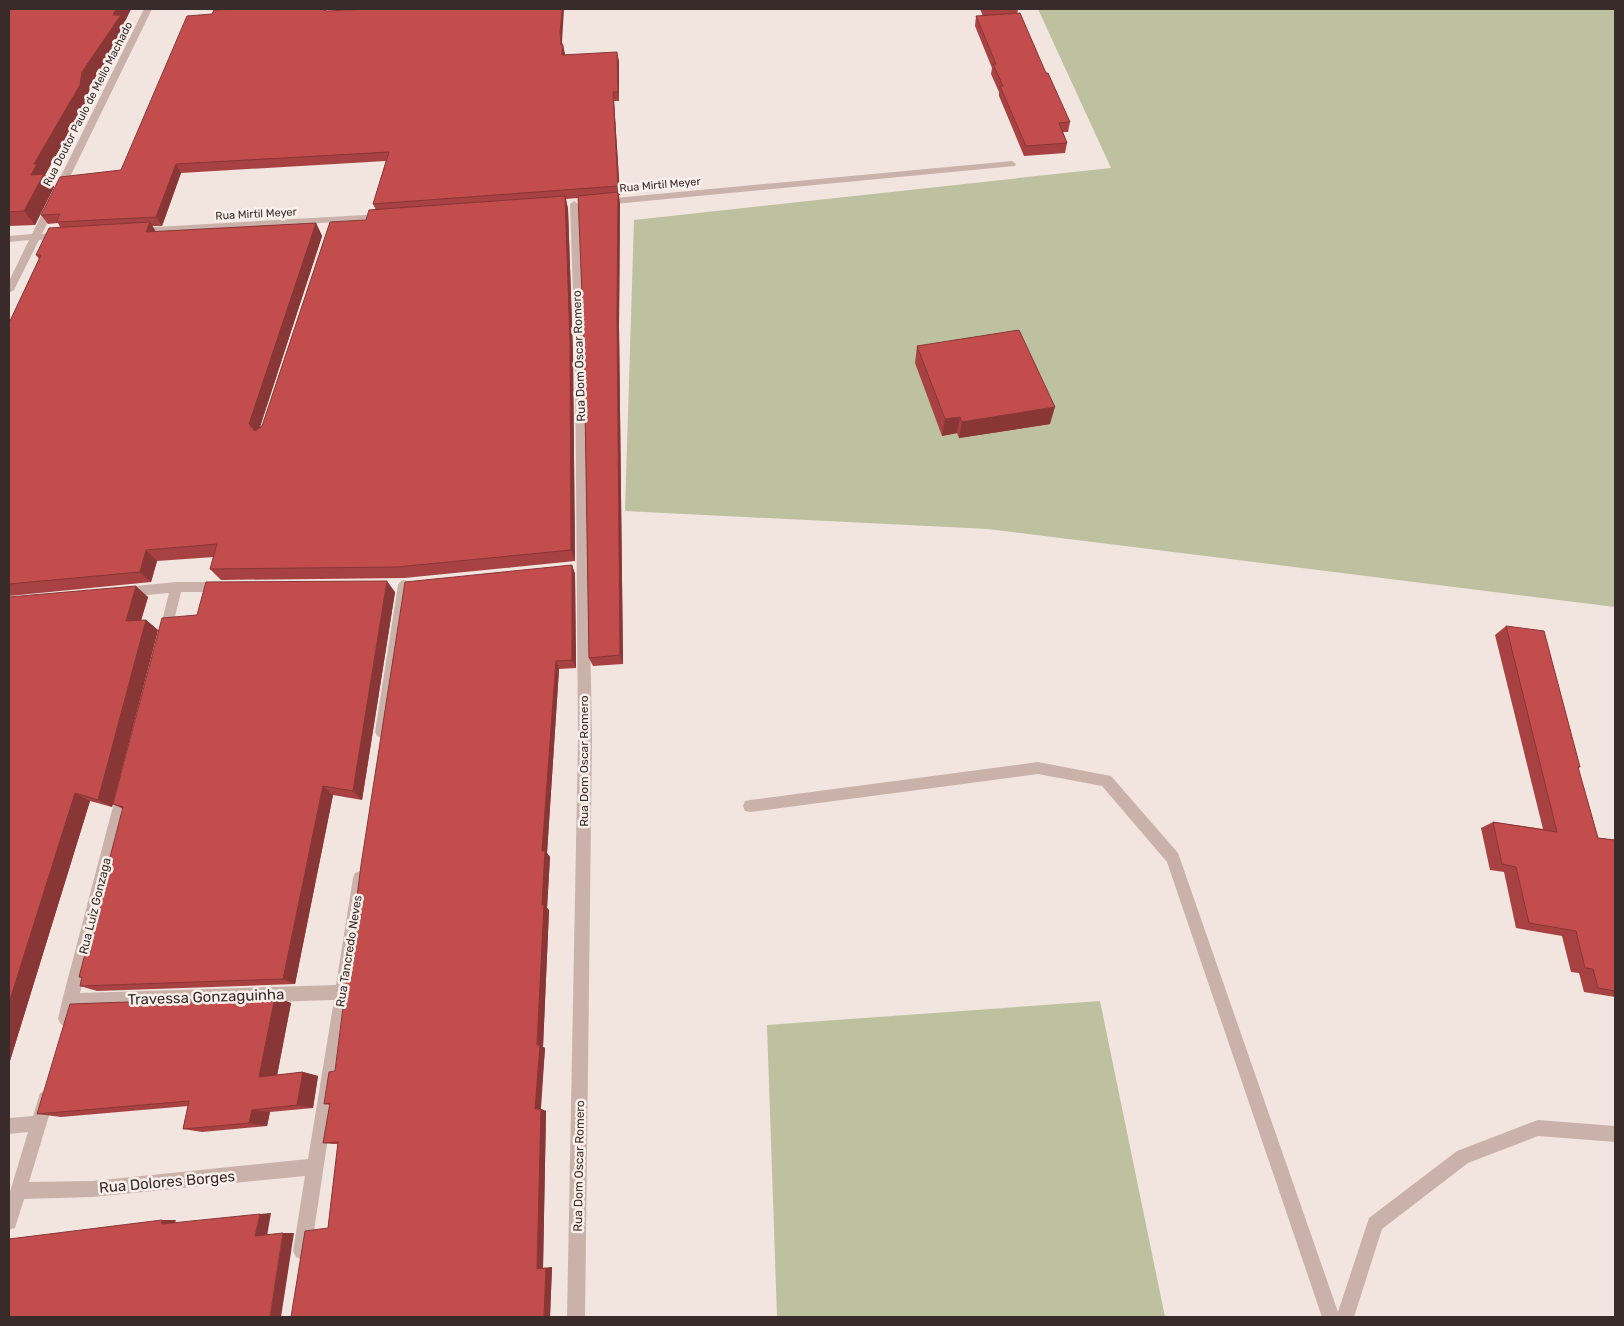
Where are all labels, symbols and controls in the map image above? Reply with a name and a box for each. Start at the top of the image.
street label: Rua Doutor Paulo de Mello Machado [41,20,135,188]
street label: Rua Mirtil Meyer [619,175,702,195]
street label: Rua Mirtil Meyer [215,205,298,223]
street label: Rua Dom Oscar Romero [570,290,588,422]
street label: Rua Dom Oscar Romero [577,695,591,827]
street label: Rua Luiz Gonzaga [76,856,114,956]
street label: Rua Tancredo Neves [333,894,365,1008]
street label: Travessa Gonzaguinha [127,985,285,1009]
street label: Rua Dom Oscar Romero [571,1100,587,1232]
street label: Rua Dolores Borges [98,1167,236,1197]

